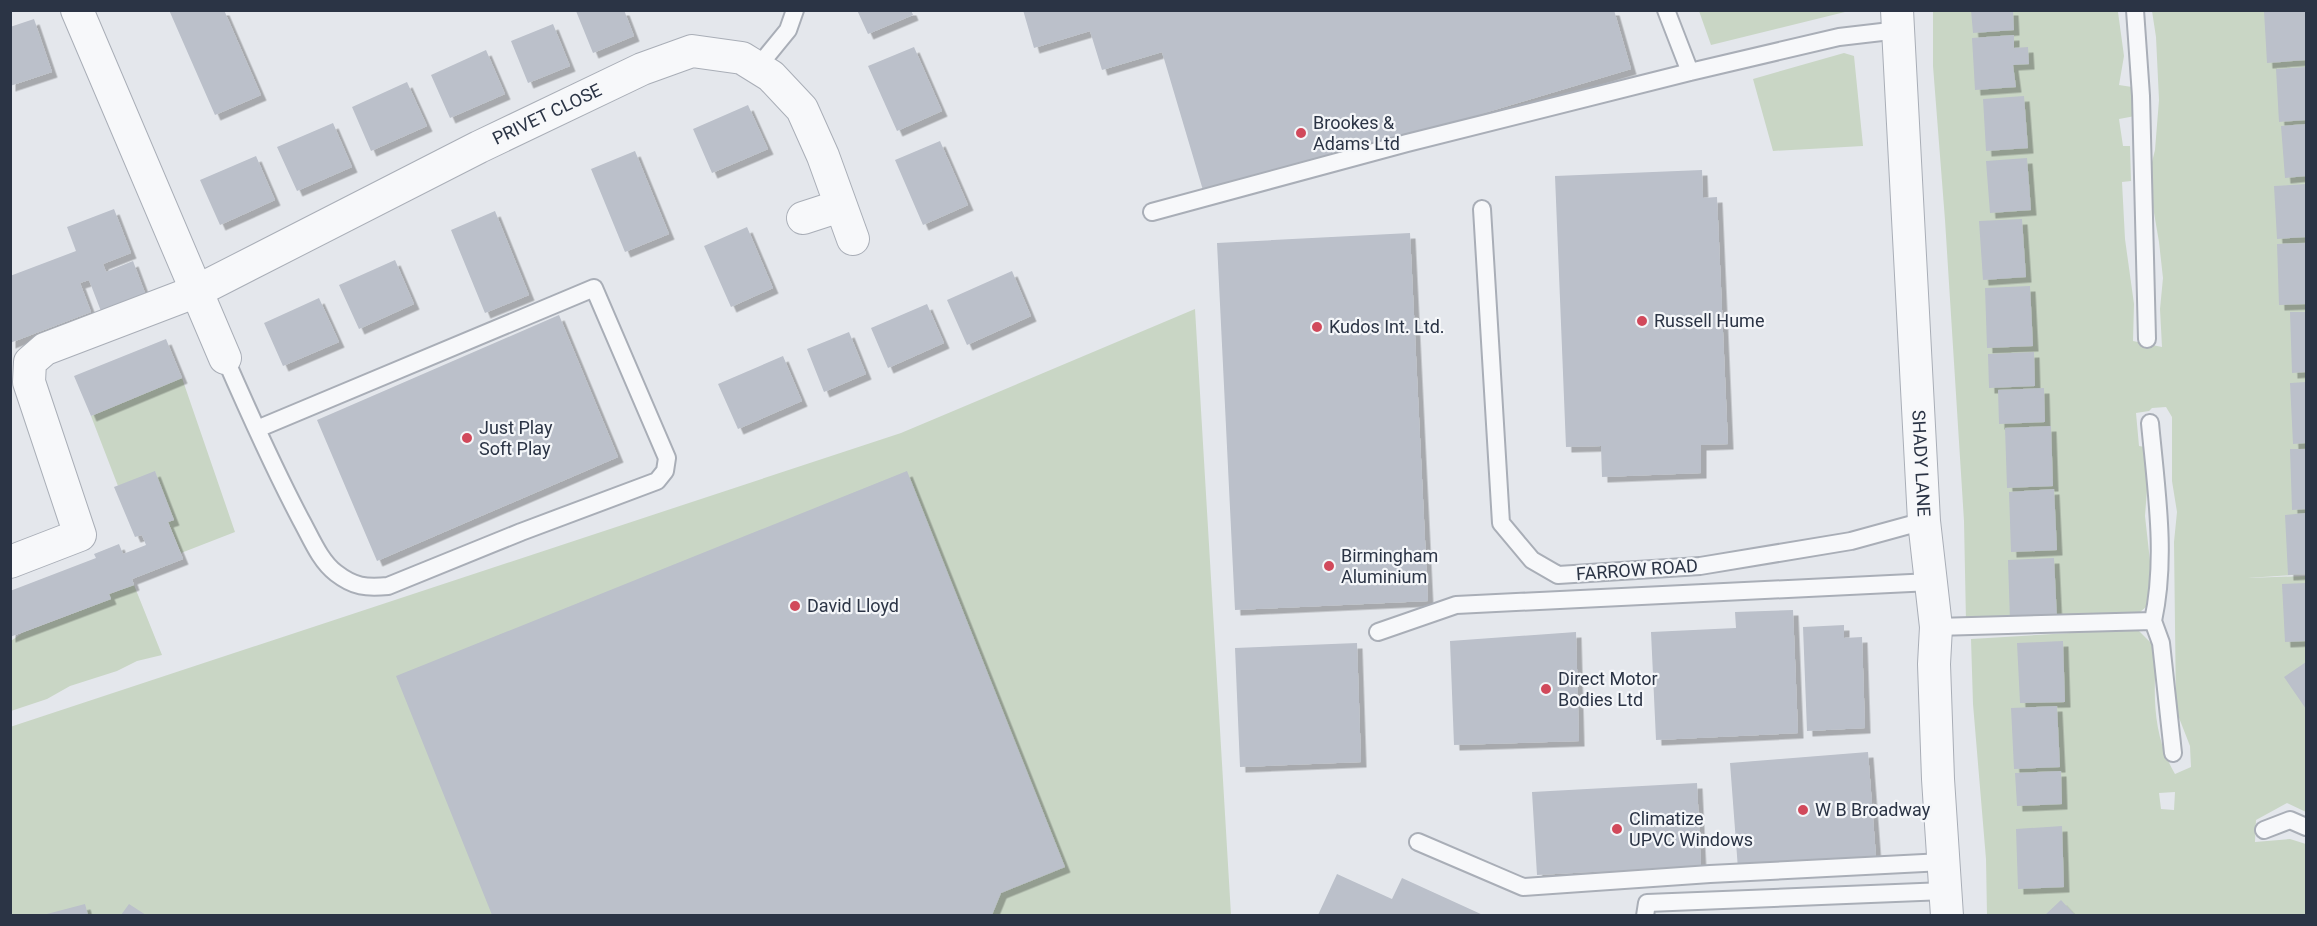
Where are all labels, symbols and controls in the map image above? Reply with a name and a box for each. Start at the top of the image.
street label: PRIVET CLOSE [489,79,605,149]
place label: Brookes & Adams Ltd [1313,112,1400,154]
marker: Brookes & Adams Ltd [1294,126,1308,140]
place label: Russell Hume [1654,310,1764,331]
marker: Russell Hume [1635,314,1649,328]
place label: Kudos Int. Ltd. [1329,316,1445,337]
marker: Kudos Int. Ltd. [1310,320,1324,334]
street label: SHADY LANE [1908,409,1935,517]
place label: Just Play Soft Play [479,417,553,459]
marker: Just Play Soft Play [460,431,474,445]
place label: Birmingham Aluminium [1341,545,1438,587]
street label: FARROW ROAD [1575,555,1699,584]
marker: Birmingham Aluminium [1322,559,1336,573]
place label: David Lloyd [807,595,899,616]
marker: David Lloyd [788,599,802,613]
place label: Direct Motor Bodies Ltd [1558,668,1658,710]
marker: Direct Motor Bodies Ltd [1539,682,1553,696]
place label: W B Broadway [1815,799,1931,820]
marker: W B Broadway [1796,803,1810,817]
place label: Climatize UPVC Windows [1629,808,1753,850]
marker: Climatize UPVC Windows [1610,822,1624,836]

